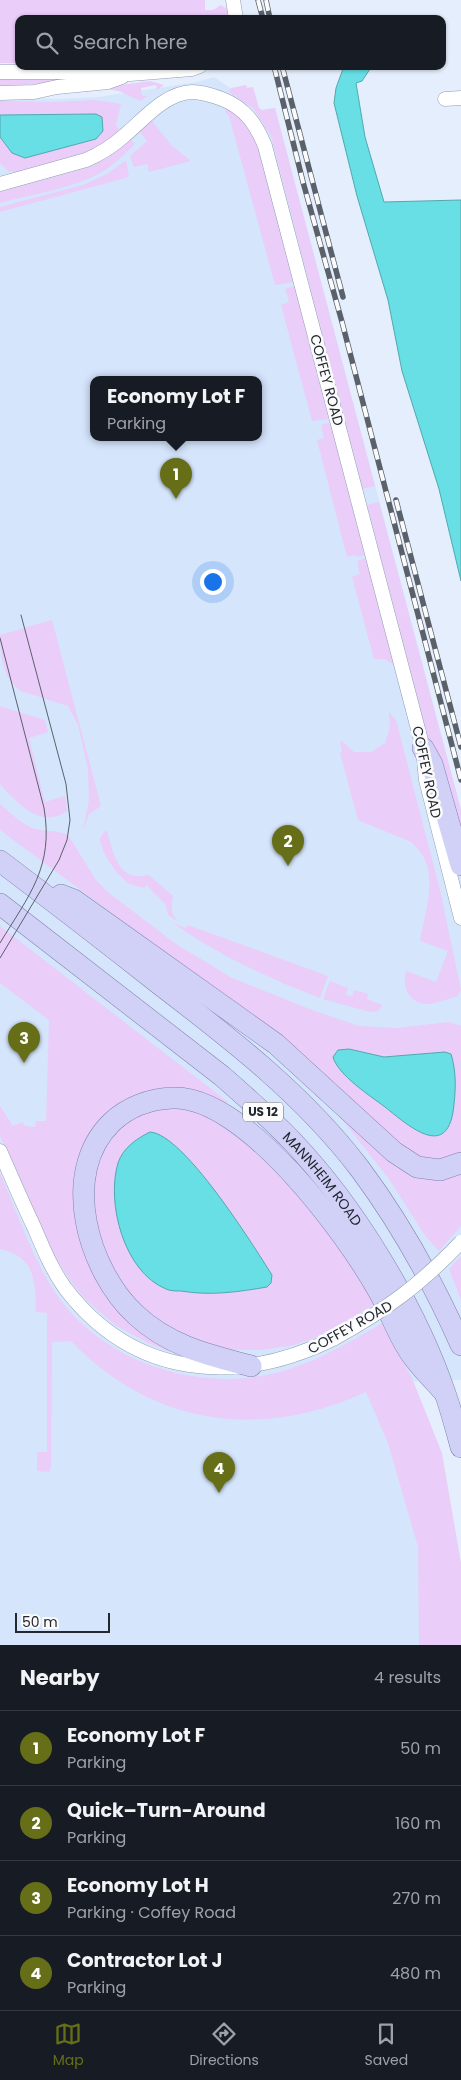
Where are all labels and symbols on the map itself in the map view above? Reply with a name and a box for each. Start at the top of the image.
street label: COFFEY ROAD [305,332,349,428]
pin: 1 [160,458,192,499]
your location [200,569,226,595]
street label: COFFEY ROAD [407,724,447,820]
pin: 2 [272,825,304,866]
pin: 3 [8,1022,40,1063]
road number: US 12 [243,1102,283,1122]
street label: MANNHEIM ROAD [278,1127,367,1230]
street label: COFFEY ROAD [304,1295,396,1359]
pin: 4 [203,1452,235,1493]
scale bar [15,1610,110,1633]

